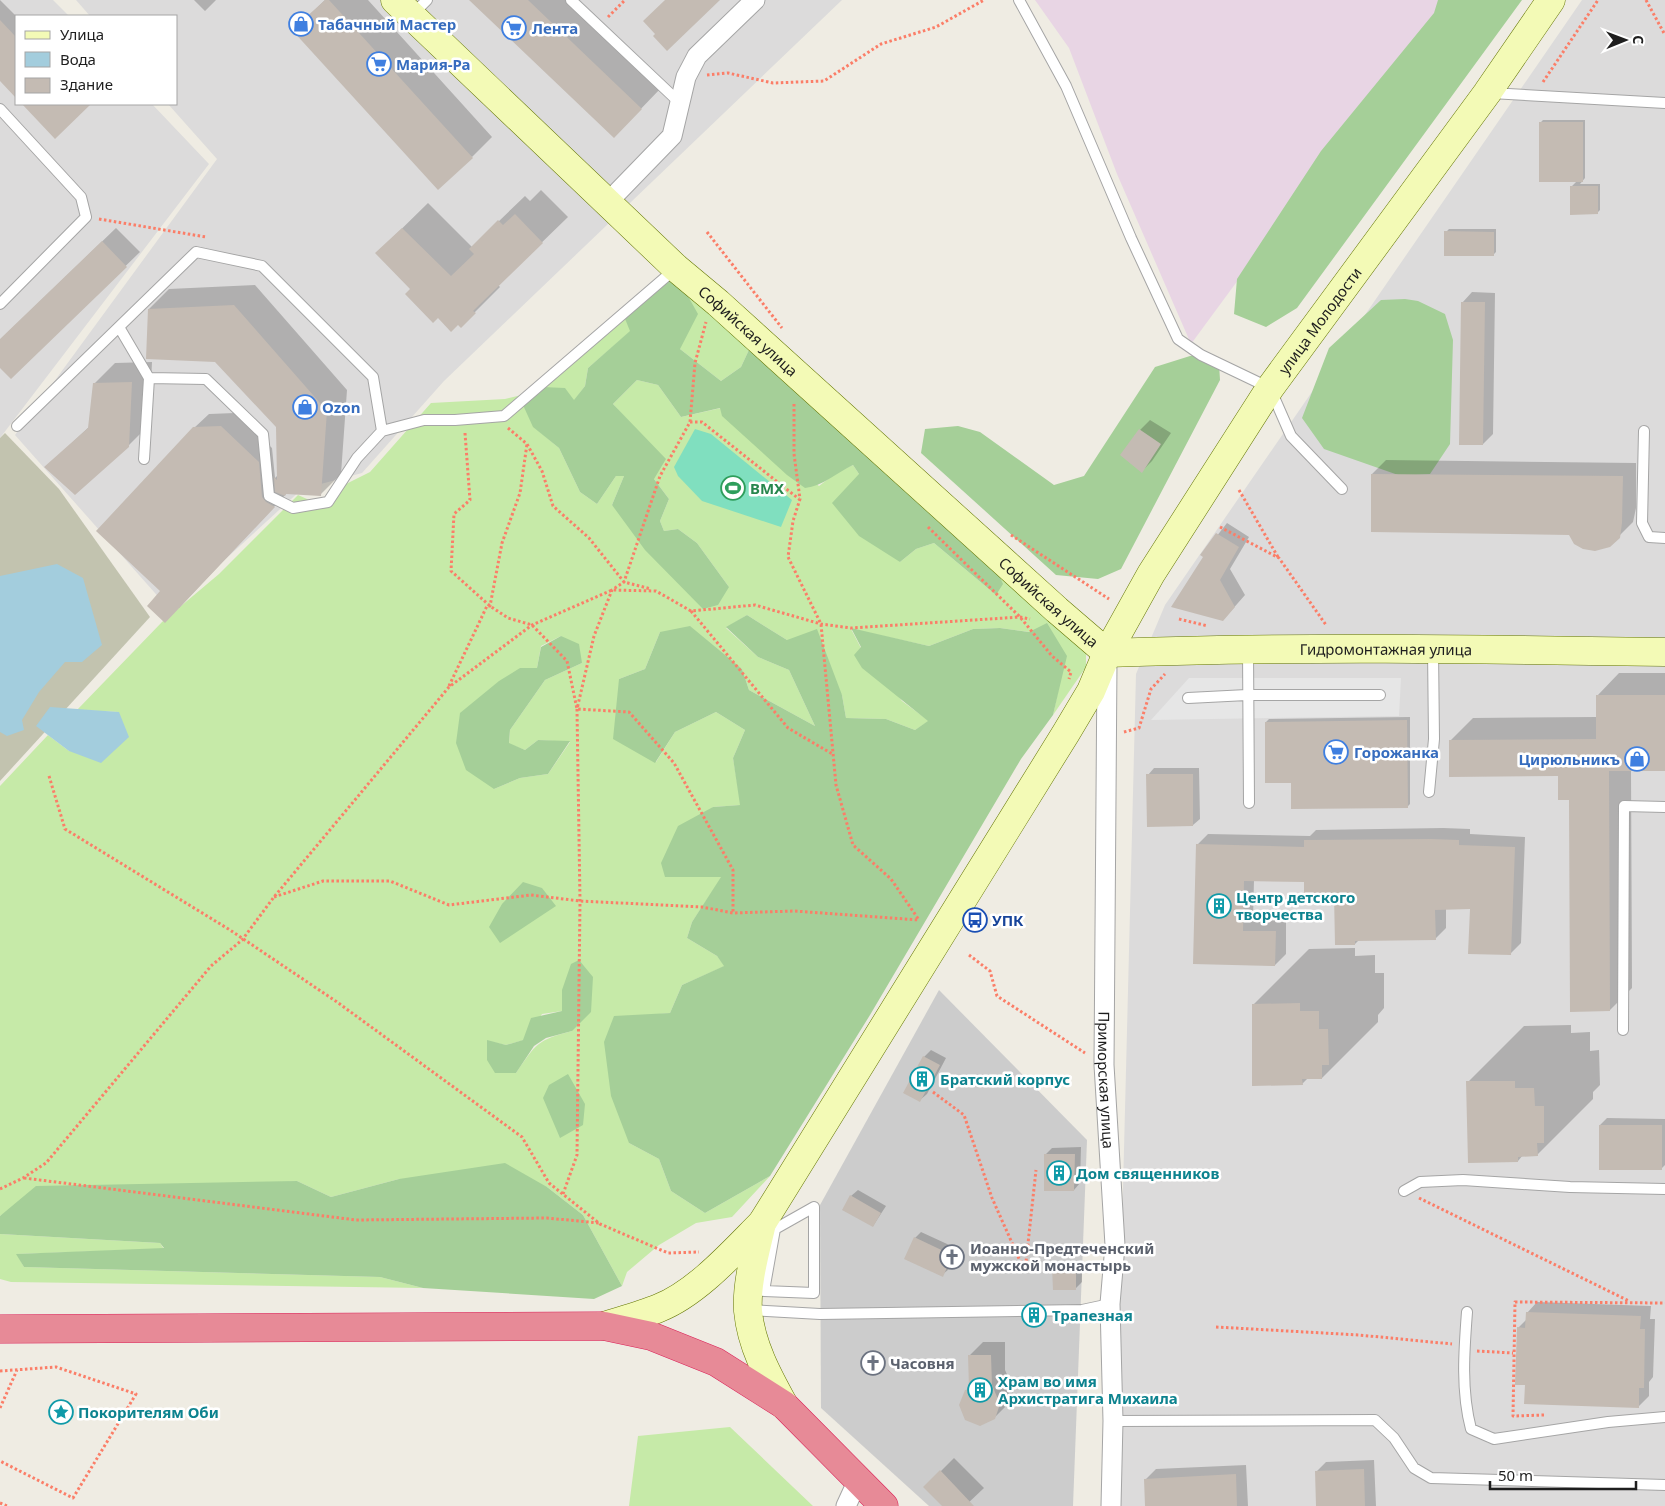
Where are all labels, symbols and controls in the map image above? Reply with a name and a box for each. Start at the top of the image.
shop icon: Табачный Мастер [288,11,314,37]
place label: Табачный Мастер [318,14,456,34]
legend [15,15,178,105]
supermarket icon: Лента [501,15,527,41]
north arrow [1600,15,1650,65]
place label: Лента [532,18,578,38]
text: Улица [60,24,104,44]
text: С [1629,35,1648,44]
text: Вода [60,49,96,69]
supermarket icon: Мария-Ра [366,51,392,77]
place label: Мария-Ра [396,54,471,74]
text: Здание [60,74,113,94]
street label: улица Молодости [1274,263,1366,378]
street label: Софийская улица [694,281,802,381]
shop icon: Ozon [292,394,318,420]
place label: Ozon [322,397,360,417]
sports icon: BMX [720,475,746,501]
place label: BMX [750,478,784,498]
street label: Софийская улица [995,552,1103,652]
street label: Гидромонтажная улица [1300,639,1472,659]
supermarket icon: Горожанка [1323,739,1349,765]
place label: Горожанка [1354,742,1439,762]
shop icon: Цирюльникъ [1624,746,1650,772]
place label: Цирюльникъ [1518,749,1620,769]
place label: Центр детского творчества [1236,887,1355,924]
building icon: Центр детского творчества [1206,893,1232,919]
bus stop icon: УПК [962,907,988,933]
place label: УПК [992,910,1024,930]
street label: Приморская улица [1094,1011,1119,1149]
building icon: Братский корпус [909,1066,935,1092]
place label: Братский корпус [940,1069,1070,1089]
building icon: Дом священников [1046,1160,1072,1186]
place label: Дом священников [1076,1163,1219,1183]
place label: Иоанно-Предтеченский мужской монастырь [970,1238,1154,1275]
church icon: Иоанно-Предтеченский мужской монастырь [939,1244,965,1270]
building icon: Трапезная [1021,1302,1047,1328]
place label: Трапезная [1052,1305,1133,1325]
church icon: Часовня [860,1350,886,1376]
place label: Часовня [890,1353,955,1373]
place label: Храм во имя Архистратига Михаила [998,1371,1178,1408]
building icon: Храм во имя Архистратига Михаила [967,1377,993,1403]
place icon: Покорителям Оби [48,1399,74,1425]
place label: Покорителям Оби [78,1402,219,1422]
scale bar [1490,1458,1636,1490]
text: 50 m [1498,1465,1533,1485]

